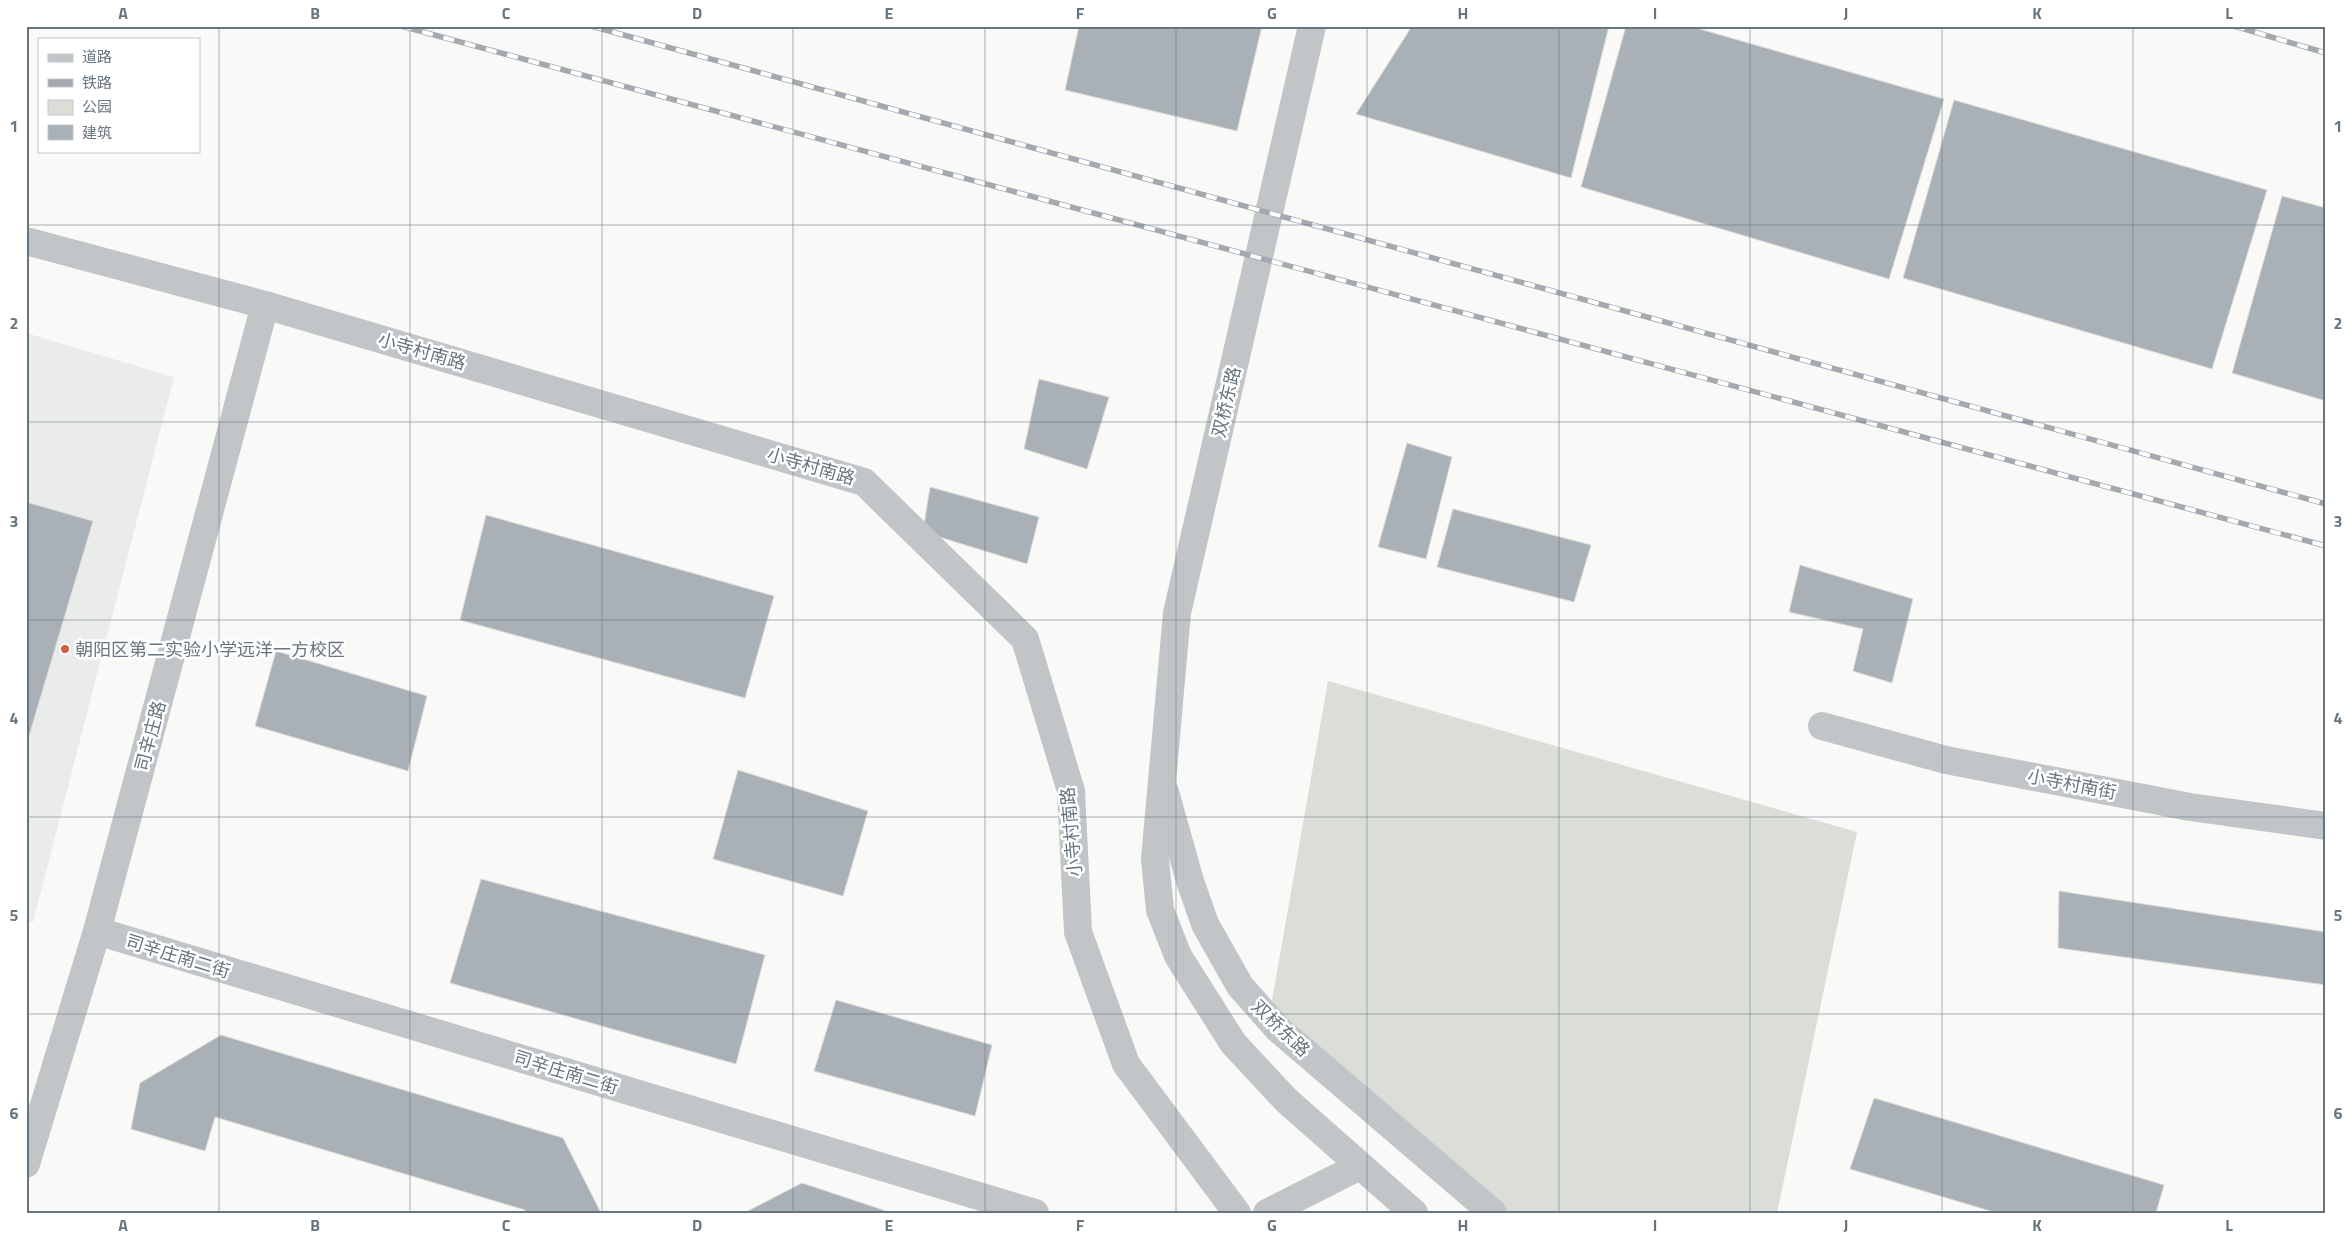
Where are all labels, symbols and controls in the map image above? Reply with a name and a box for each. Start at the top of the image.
text: A [118,1,128,25]
text: B [310,1,320,25]
text: C [502,1,511,25]
text: D [692,1,702,25]
text: E [885,1,894,25]
text: F [1076,1,1085,25]
text: G [1267,1,1277,25]
text: H [1458,1,1468,25]
text: I [1653,1,1657,25]
text: J [1844,1,1848,25]
text: K [2032,1,2042,25]
text: L [2225,1,2233,25]
legend [38,38,200,152]
text: 道路 [82,45,112,68]
text: 铁路 [82,71,112,94]
text: 公园 [82,95,112,118]
text: 1 [10,114,18,138]
text: 1 [2334,114,2342,138]
text: 建筑 [82,121,112,144]
text: 2 [10,311,18,335]
text: 2 [2334,311,2342,335]
street label: 小寺村南路 [375,326,469,376]
street label: 双桥东路 [1205,364,1247,440]
street label: 小寺村南路 [764,441,858,491]
text: 3 [10,509,18,533]
text: 3 [2334,509,2342,533]
place label: 朝阳区第二实验小学远洋一方校区 [75,636,345,663]
marker: 朝阳区第二实验小学远洋一方校区 [59,643,71,655]
street label: 司辛庄路 [128,698,172,774]
text: 4 [10,706,19,730]
text: 4 [2334,706,2343,730]
street label: 小寺村南街 [2025,762,2119,806]
street label: 小寺村南路 [1054,786,1088,878]
text: 5 [10,903,19,927]
text: 5 [2334,903,2343,927]
street label: 司辛庄南二街 [122,927,234,985]
street label: 双桥东路 [1246,993,1316,1063]
street label: 司辛庄南二街 [510,1043,622,1101]
text: 6 [10,1101,19,1125]
text: 6 [2334,1101,2343,1125]
text: A [118,1213,128,1237]
text: B [310,1213,320,1237]
text: C [502,1213,511,1237]
text: D [692,1213,702,1237]
text: E [885,1213,894,1237]
text: F [1076,1213,1085,1237]
text: G [1267,1213,1277,1237]
text: H [1458,1213,1468,1237]
text: I [1653,1213,1657,1237]
text: J [1844,1213,1848,1237]
text: K [2032,1213,2042,1237]
text: L [2225,1213,2233,1237]

